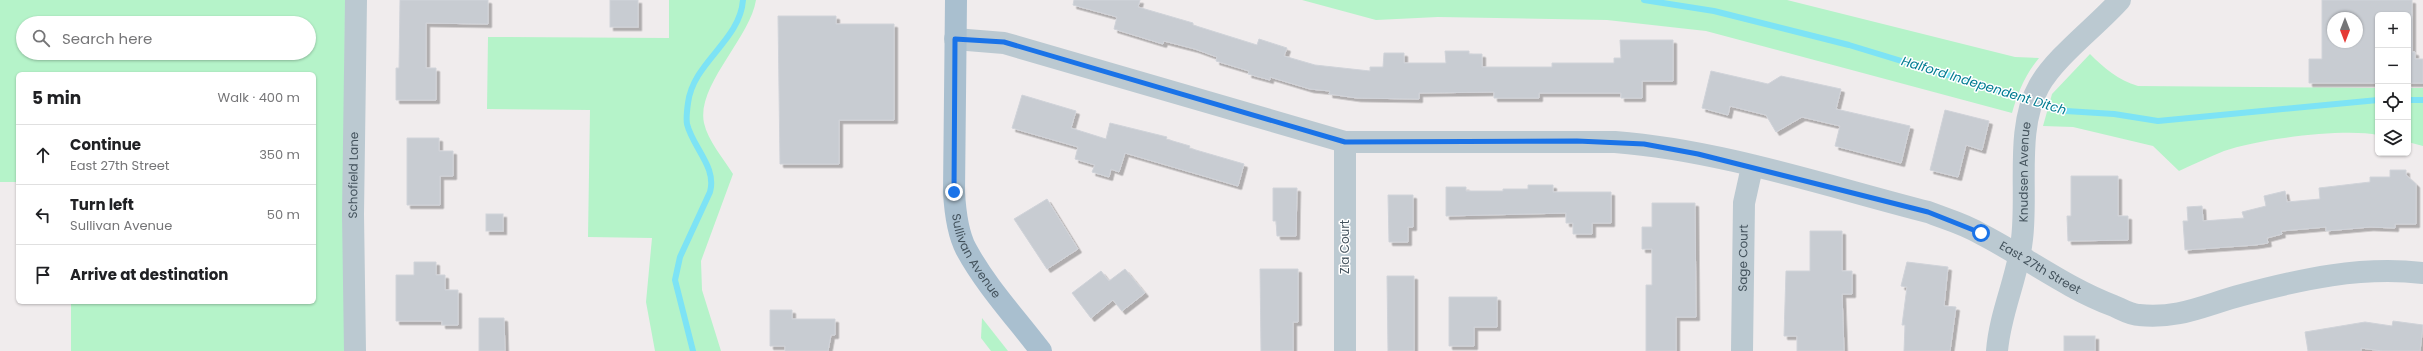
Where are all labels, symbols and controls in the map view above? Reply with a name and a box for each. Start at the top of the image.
north arrow [2327,12,2363,48]
map controls [2375,12,2411,156]
button: + [2375,12,2411,48]
search box [16,16,316,60]
icon: search [30,27,52,49]
text: Search here [62,28,152,49]
button: − [2375,48,2411,84]
water label: Halford Independent Ditch [1899,51,2069,120]
button: locate [2375,84,2411,120]
text: 5 min [32,86,81,110]
text: Walk · 400 m [218,88,300,107]
button: layers [2375,120,2411,156]
street label: Knudsen Avenue [2014,121,2035,223]
street label: Schofield Lane [344,131,362,219]
text: Continue [70,134,141,155]
icon: ahead [32,144,54,166]
text: 350 m [259,145,300,164]
text: East 27th Street [70,156,170,175]
route end [945,183,963,201]
text: Turn left [70,194,134,215]
icon: left [32,204,54,226]
text: 50 m [267,205,300,224]
street label: Sullivan Avenue [948,212,1005,302]
text: Sullivan Avenue [70,216,172,235]
street label: Zia Court [1336,220,1353,274]
street label: Sage Court [1734,224,1752,292]
route start [1972,224,1990,242]
street label: East 27th Street [1996,237,2084,298]
icon: arrive [32,264,54,286]
text: Arrive at destination [70,264,228,285]

